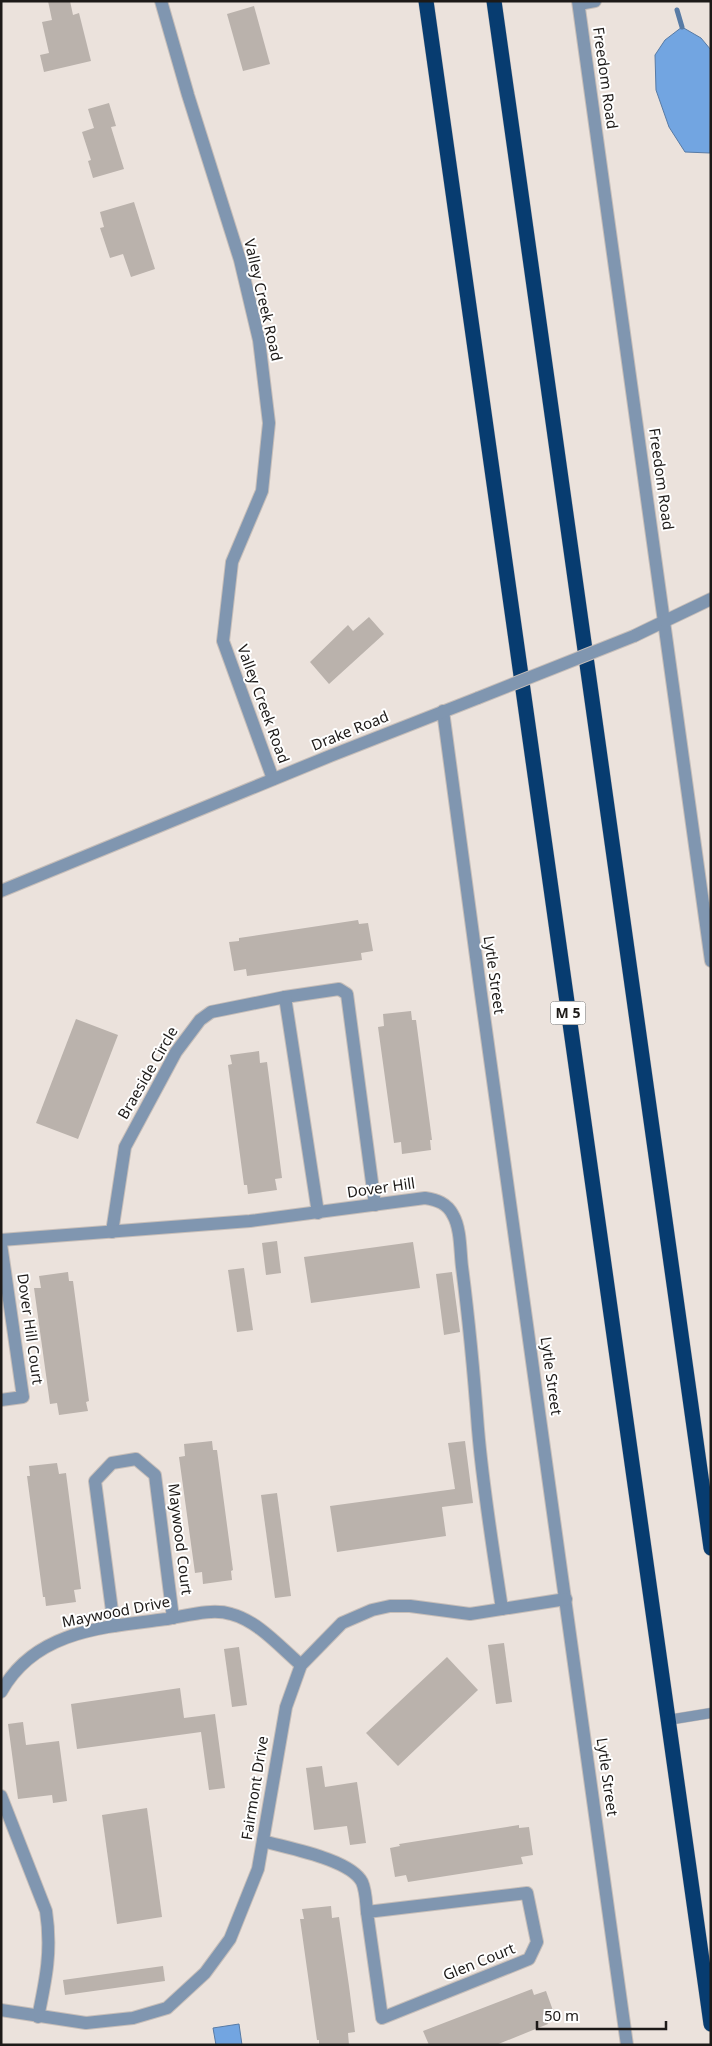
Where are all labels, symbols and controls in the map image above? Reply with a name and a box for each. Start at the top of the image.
street label: Freedom Road [589,26,623,130]
street label: Valley Creek Road [240,237,288,363]
street label: Freedom Road [645,427,679,531]
street label: Valley Creek Road [233,642,295,766]
street label: Drake Road [308,706,391,755]
street label: Lytle Street [480,934,510,1016]
road number: M 5 [550,1001,586,1024]
street label: Braeside Circle [112,1022,182,1123]
street label: Dover Hill [345,1172,416,1202]
street label: Dover Hill Court [13,1272,49,1386]
street label: Lytle Street [537,1335,567,1417]
street label: Maywood Court [164,1482,198,1596]
street label: Maywood Drive [60,1591,172,1631]
street label: Fairmont Drive [236,1734,272,1841]
street label: Lytle Street [593,1736,623,1818]
street label: Glen Court [440,1937,518,1985]
scale bar [537,1998,666,2030]
text: 50 m [544,2005,579,2025]

